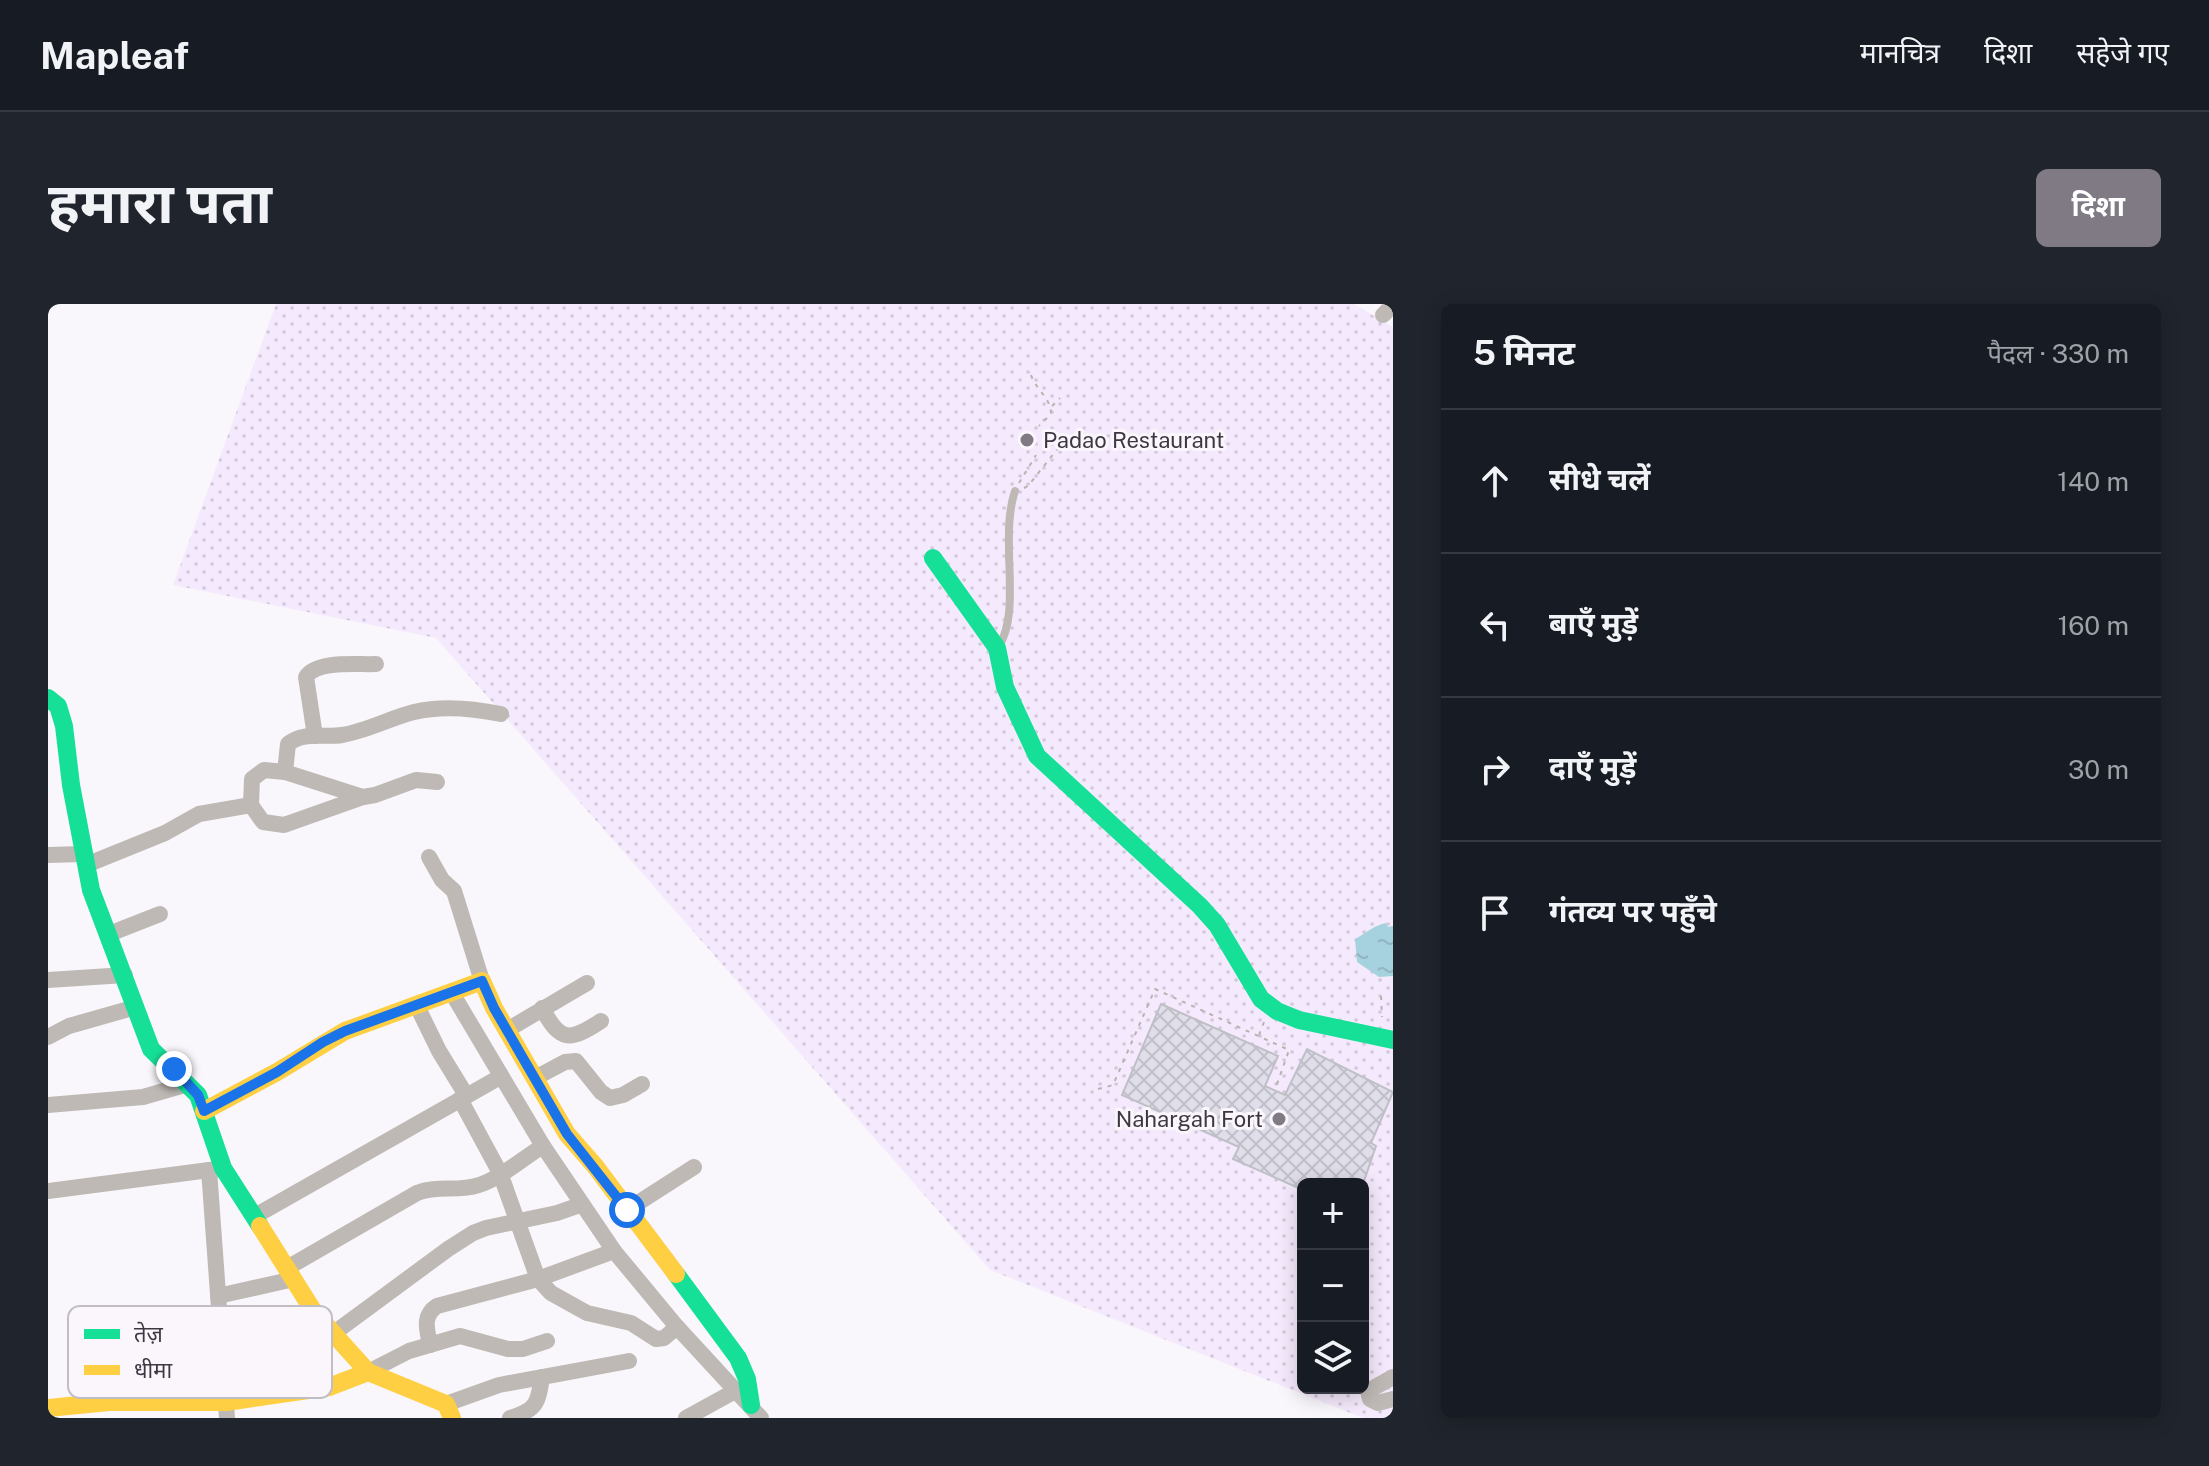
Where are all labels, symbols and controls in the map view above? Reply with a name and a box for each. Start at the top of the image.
text: Mapleaf [40,33,189,78]
text: मानचित्र [1860,36,1940,69]
text: दिशा [1984,36,2032,69]
text: सहेजे गए [2076,36,2169,69]
button: दिशा [2036,169,2161,247]
text: हमारा पता [48,170,272,236]
text: 5 मिनट [1473,333,1575,373]
text: पैदल · 330 m [1987,338,2129,369]
place label: Padao Restaurant [1043,427,1224,453]
marker: Padao Restaurant [1018,431,1036,449]
icon: ahead [1473,459,1517,503]
text: सीधे चलें [1549,461,1650,497]
text: 140 m [2057,466,2129,497]
icon: left [1473,603,1517,647]
text: बाएँ मुड़ें [1549,605,1638,641]
text: 160 m [2058,610,2129,641]
icon: right [1473,747,1517,791]
text: दाएँ मुड़ें [1549,749,1636,785]
text: 30 m [2068,754,2129,785]
icon: arrive [1473,891,1517,935]
text: गंतव्य पर पहुँचे [1549,893,1717,929]
route end [156,1051,192,1087]
place label: Nahargah Fort [1116,1106,1263,1132]
marker: Nahargah Fort [1270,1110,1288,1128]
map controls [1297,1178,1369,1394]
button: + [1297,1178,1369,1250]
route start [609,1192,645,1228]
button: − [1297,1250,1369,1322]
legend [68,1306,332,1398]
text: तेज़ [134,1321,164,1347]
button: layers [1297,1322,1369,1394]
text: धीमा [134,1357,172,1383]

